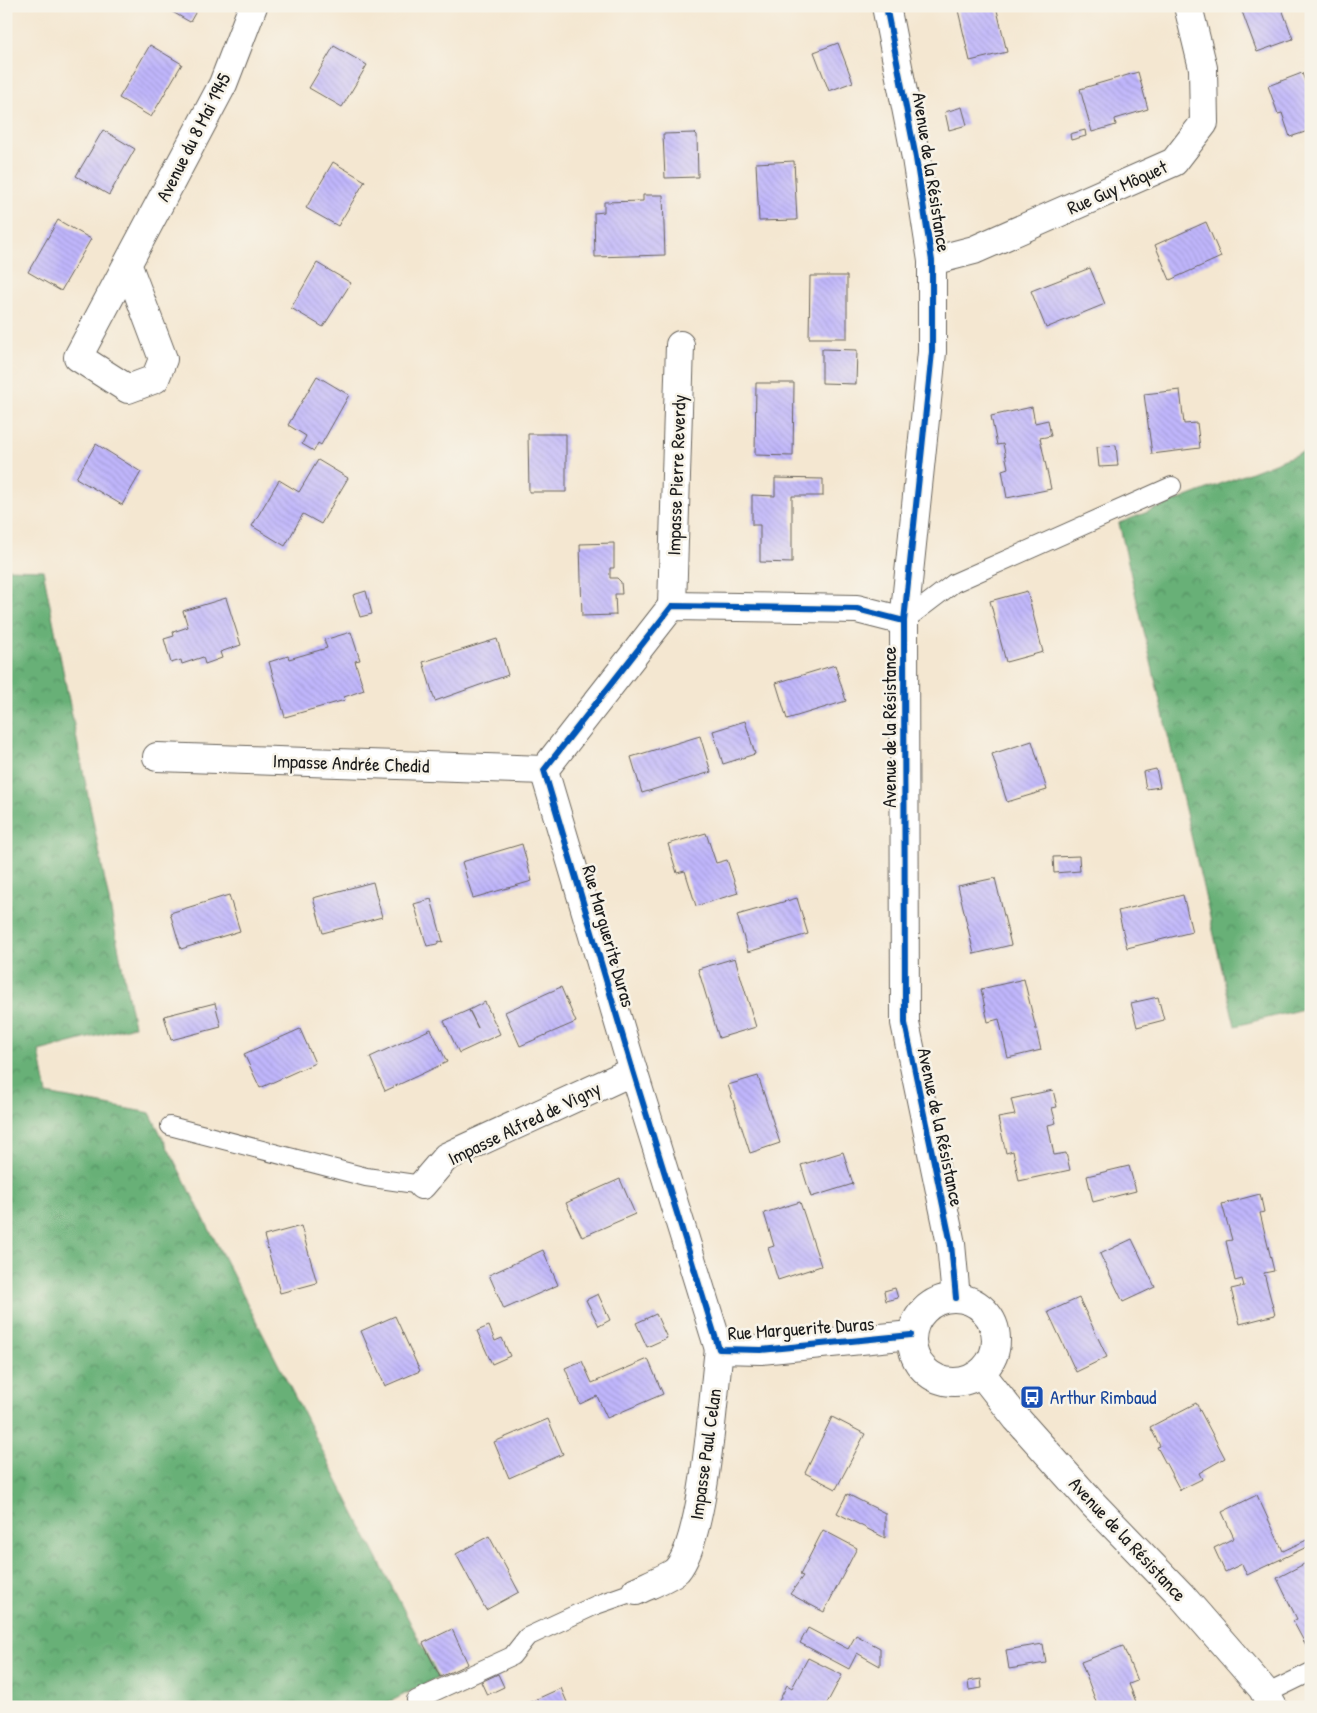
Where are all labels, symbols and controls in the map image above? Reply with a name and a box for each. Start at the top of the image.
street label: Avenue du 8 Mai 1945 [149,68,237,206]
street label: Avenue de la Résistance [907,90,958,254]
street label: Rue Guy Môquet [1063,153,1171,221]
street label: Impasse Pierre Reverdy [660,394,692,556]
street label: Avenue de la Résistance [876,646,902,808]
street label: Impasse Andrée Chedid [272,747,430,779]
street label: Rue Marguerite Duras [576,862,642,1010]
street label: Avenue de la Résistance [912,1045,971,1209]
street label: Impasse Alfred de Vigny [443,1075,605,1171]
street label: Rue Marguerite Duras [727,1310,875,1346]
bus stop icon: Arthur Rimbaud [1019,1384,1045,1410]
place label: Arthur Rimbaud [1050,1384,1157,1410]
street label: Impasse Paul Celan [683,1387,727,1521]
street label: Avenue de la Résistance [1063,1471,1193,1607]

